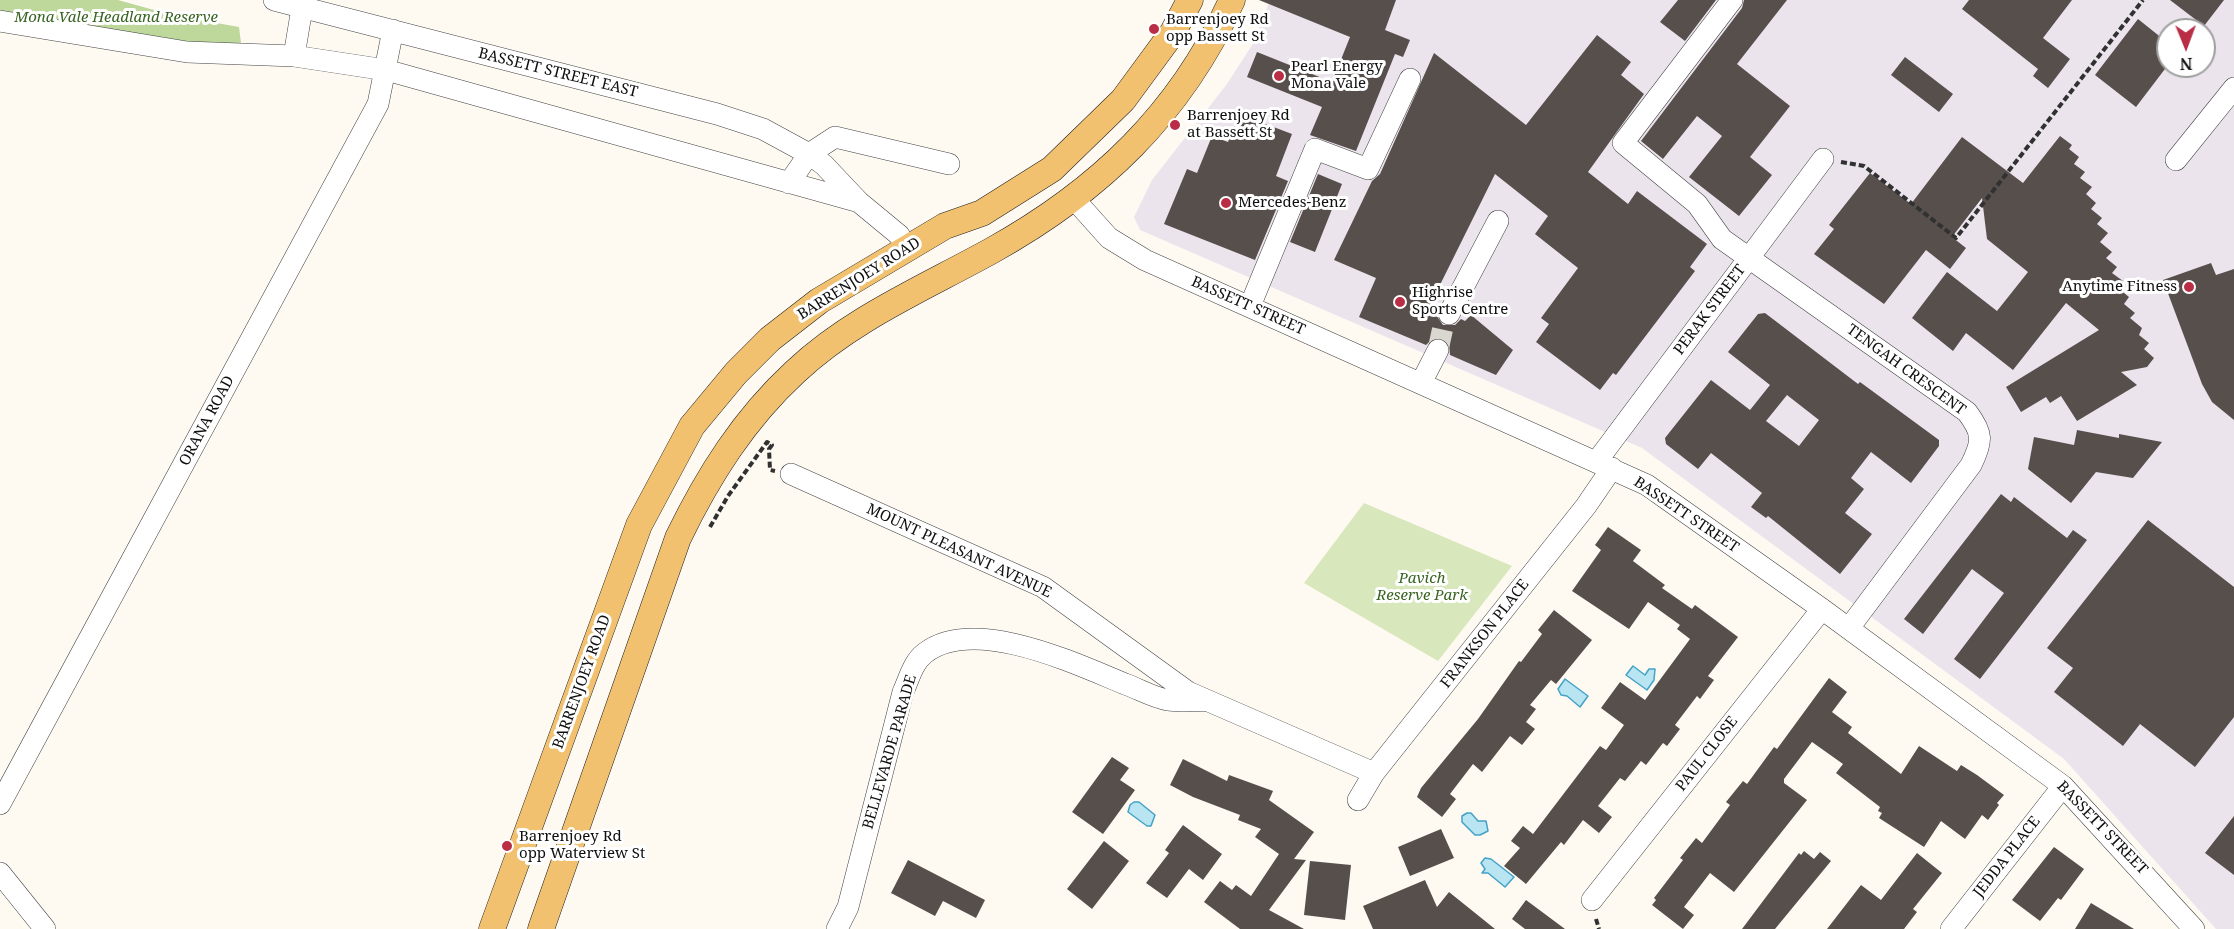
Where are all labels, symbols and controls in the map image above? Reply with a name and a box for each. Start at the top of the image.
park label: Mona Vale Headland Reserve [14,9,218,27]
place label: Barrenjoey Rd opp Bassett St [1166,11,1269,46]
north arrow [2156,18,2216,78]
marker: Barrenjoey Rd opp Bassett St [1147,22,1161,36]
street label: BASSETT STREET EAST [476,44,640,102]
text: N [2180,53,2193,75]
place label: Pearl Energy Mona Vale [1291,58,1383,93]
marker: Pearl Energy Mona Vale [1272,69,1286,83]
place label: Barrenjoey Rd at Bassett St [1187,107,1290,142]
marker: Barrenjoey Rd at Bassett St [1168,118,1182,132]
place label: Mercedes-Benz [1238,194,1346,212]
marker: Mercedes-Benz [1219,196,1233,210]
street label: BARRENJOEY ROAD [794,234,924,324]
street label: PERAK STREET [1670,261,1750,359]
street label: BASSETT STREET [1188,273,1308,339]
place label: Anytime Fitness [2062,278,2177,296]
marker: Anytime Fitness [2182,280,2196,294]
place label: Highrise Sports Centre [1412,284,1508,319]
marker: Highrise Sports Centre [1393,295,1407,309]
street label: TENGAH CRESCENT [1843,321,1969,419]
street label: ORANA ROAD [176,373,238,469]
street label: BASSETT STREET [1630,473,1742,557]
street label: MOUNT PLEASANT AVENUE [864,500,1054,602]
park label: Pavich Reserve Park [1376,570,1468,605]
street label: FRANKSON PLACE [1437,576,1533,692]
street label: BARRENJOEY ROAD [549,613,615,751]
street label: BELLEVARDE PARADE [859,673,921,831]
street label: PAUL CLOSE [1672,713,1742,795]
street label: BASSETT STREET [2053,778,2151,878]
street label: JEDDA PLACE [1970,813,2044,901]
place label: Barrenjoey Rd opp Waterview St [519,828,645,863]
marker: Barrenjoey Rd opp Waterview St [500,839,514,853]

